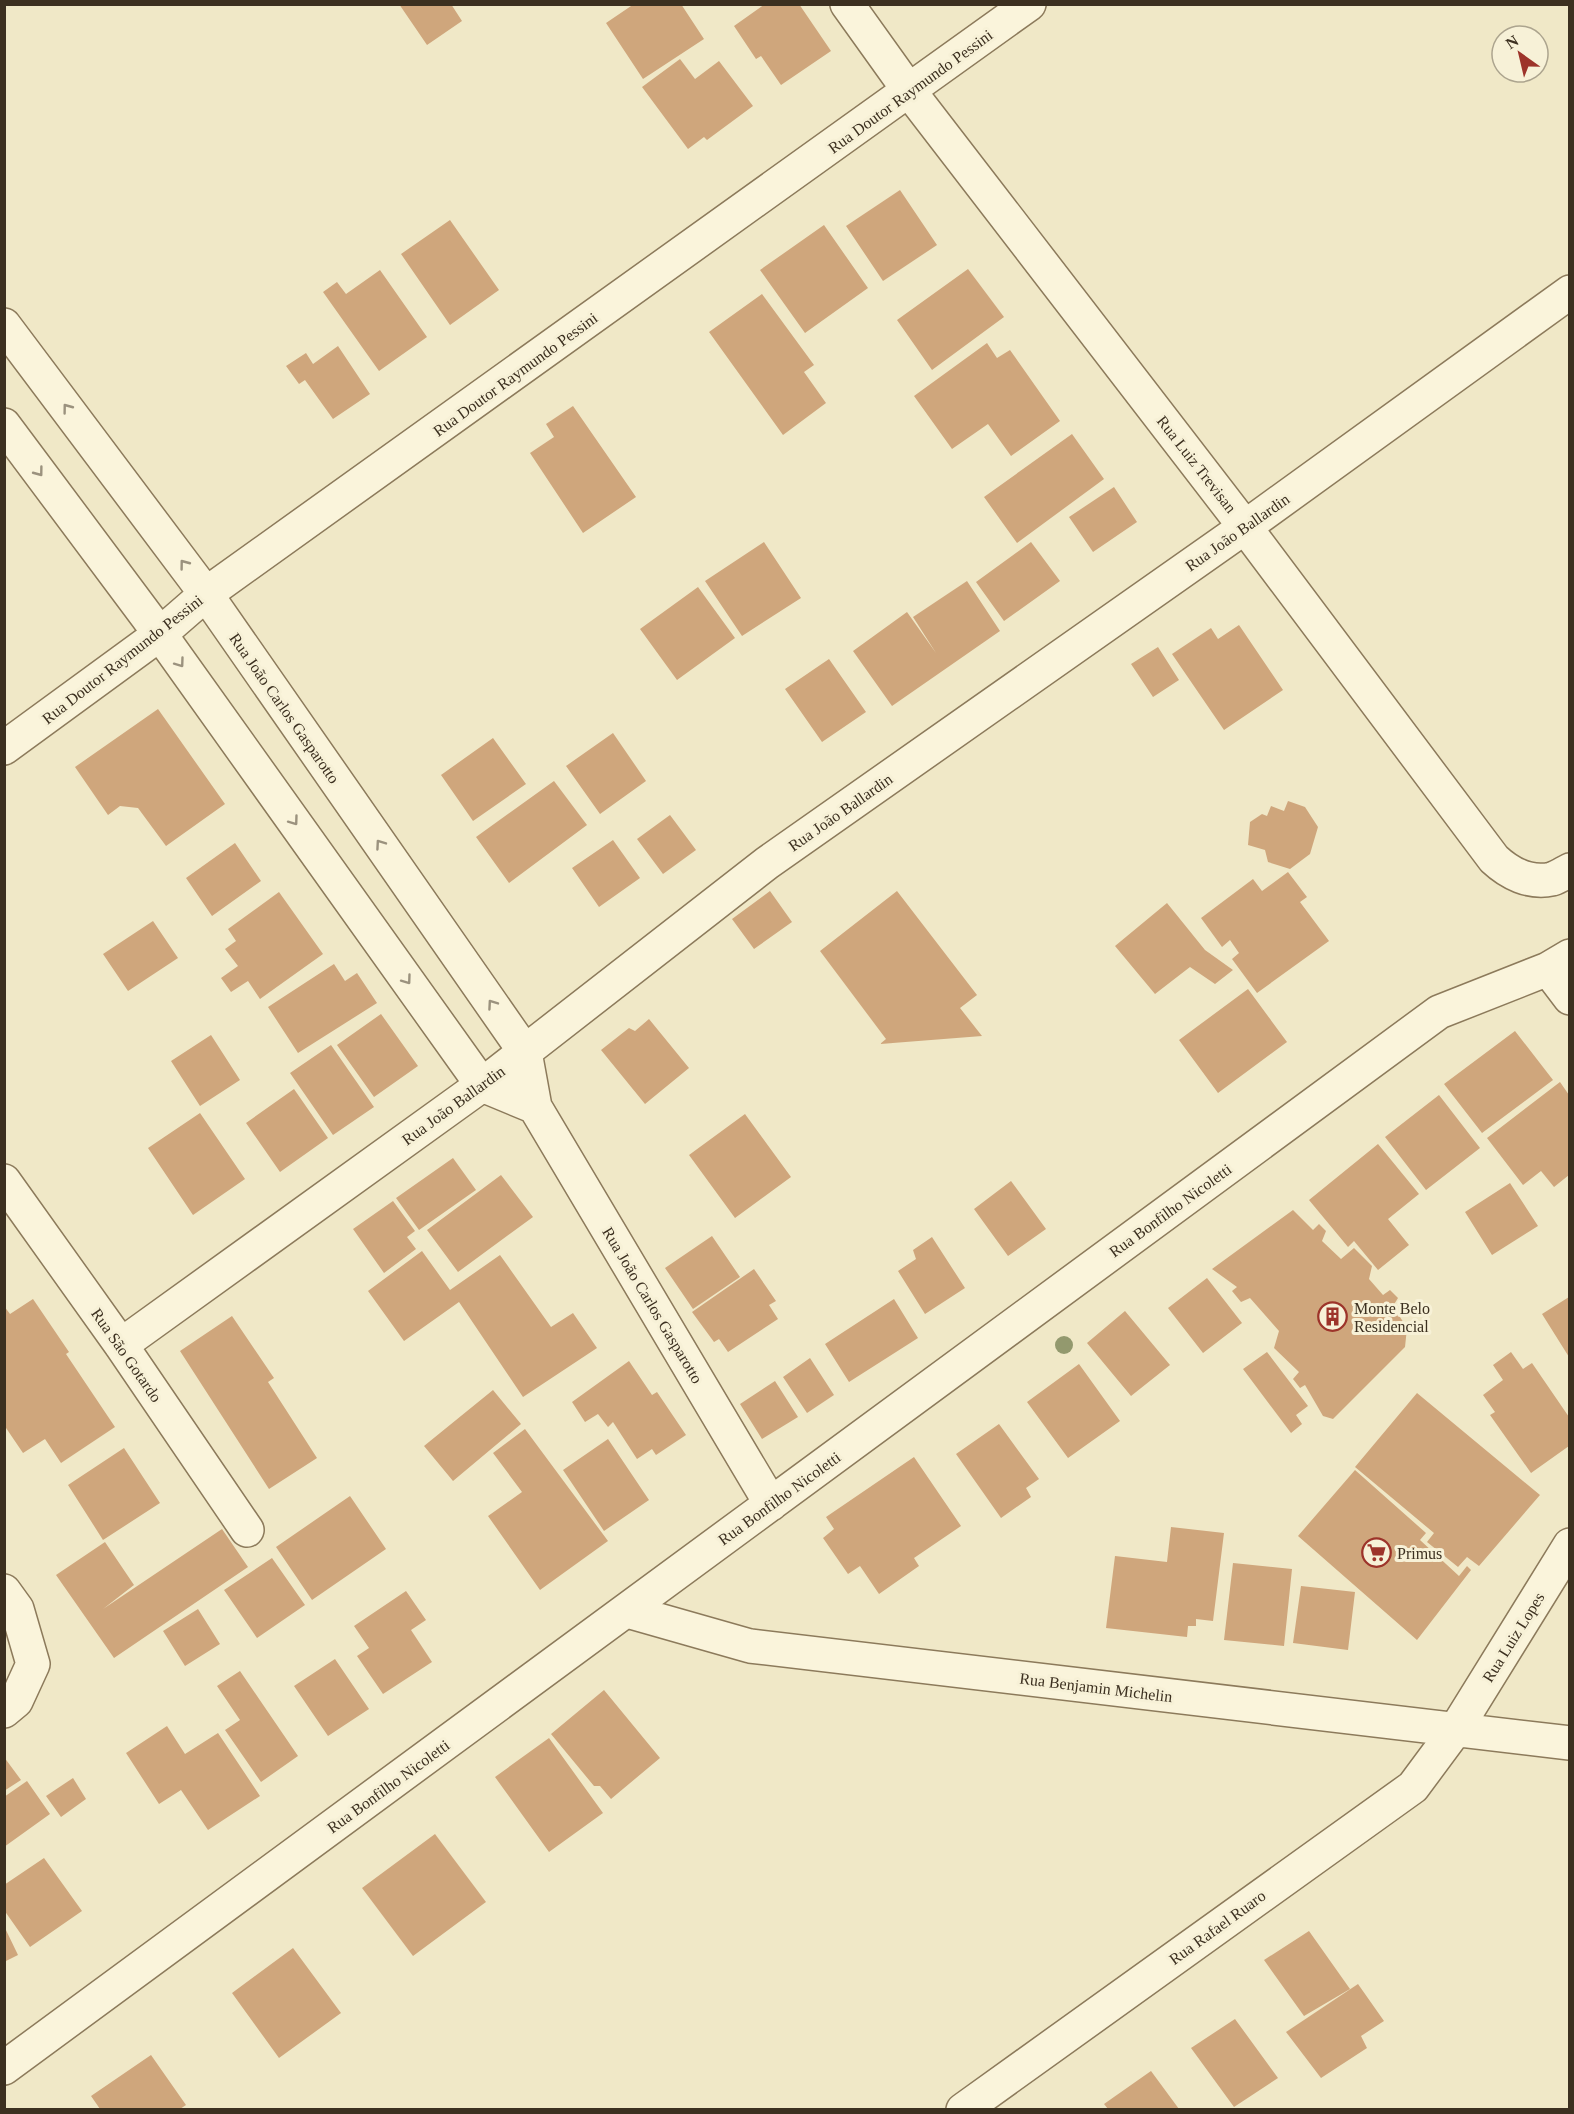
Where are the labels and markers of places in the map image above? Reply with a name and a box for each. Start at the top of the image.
place label: Monte Belo Residencial [1354,1300,1430,1335]
building icon: Monte Belo Residencial [1317,1301,1349,1333]
supermarket icon: Primus [1360,1537,1392,1569]
place label: Primus [1397,1545,1442,1562]

